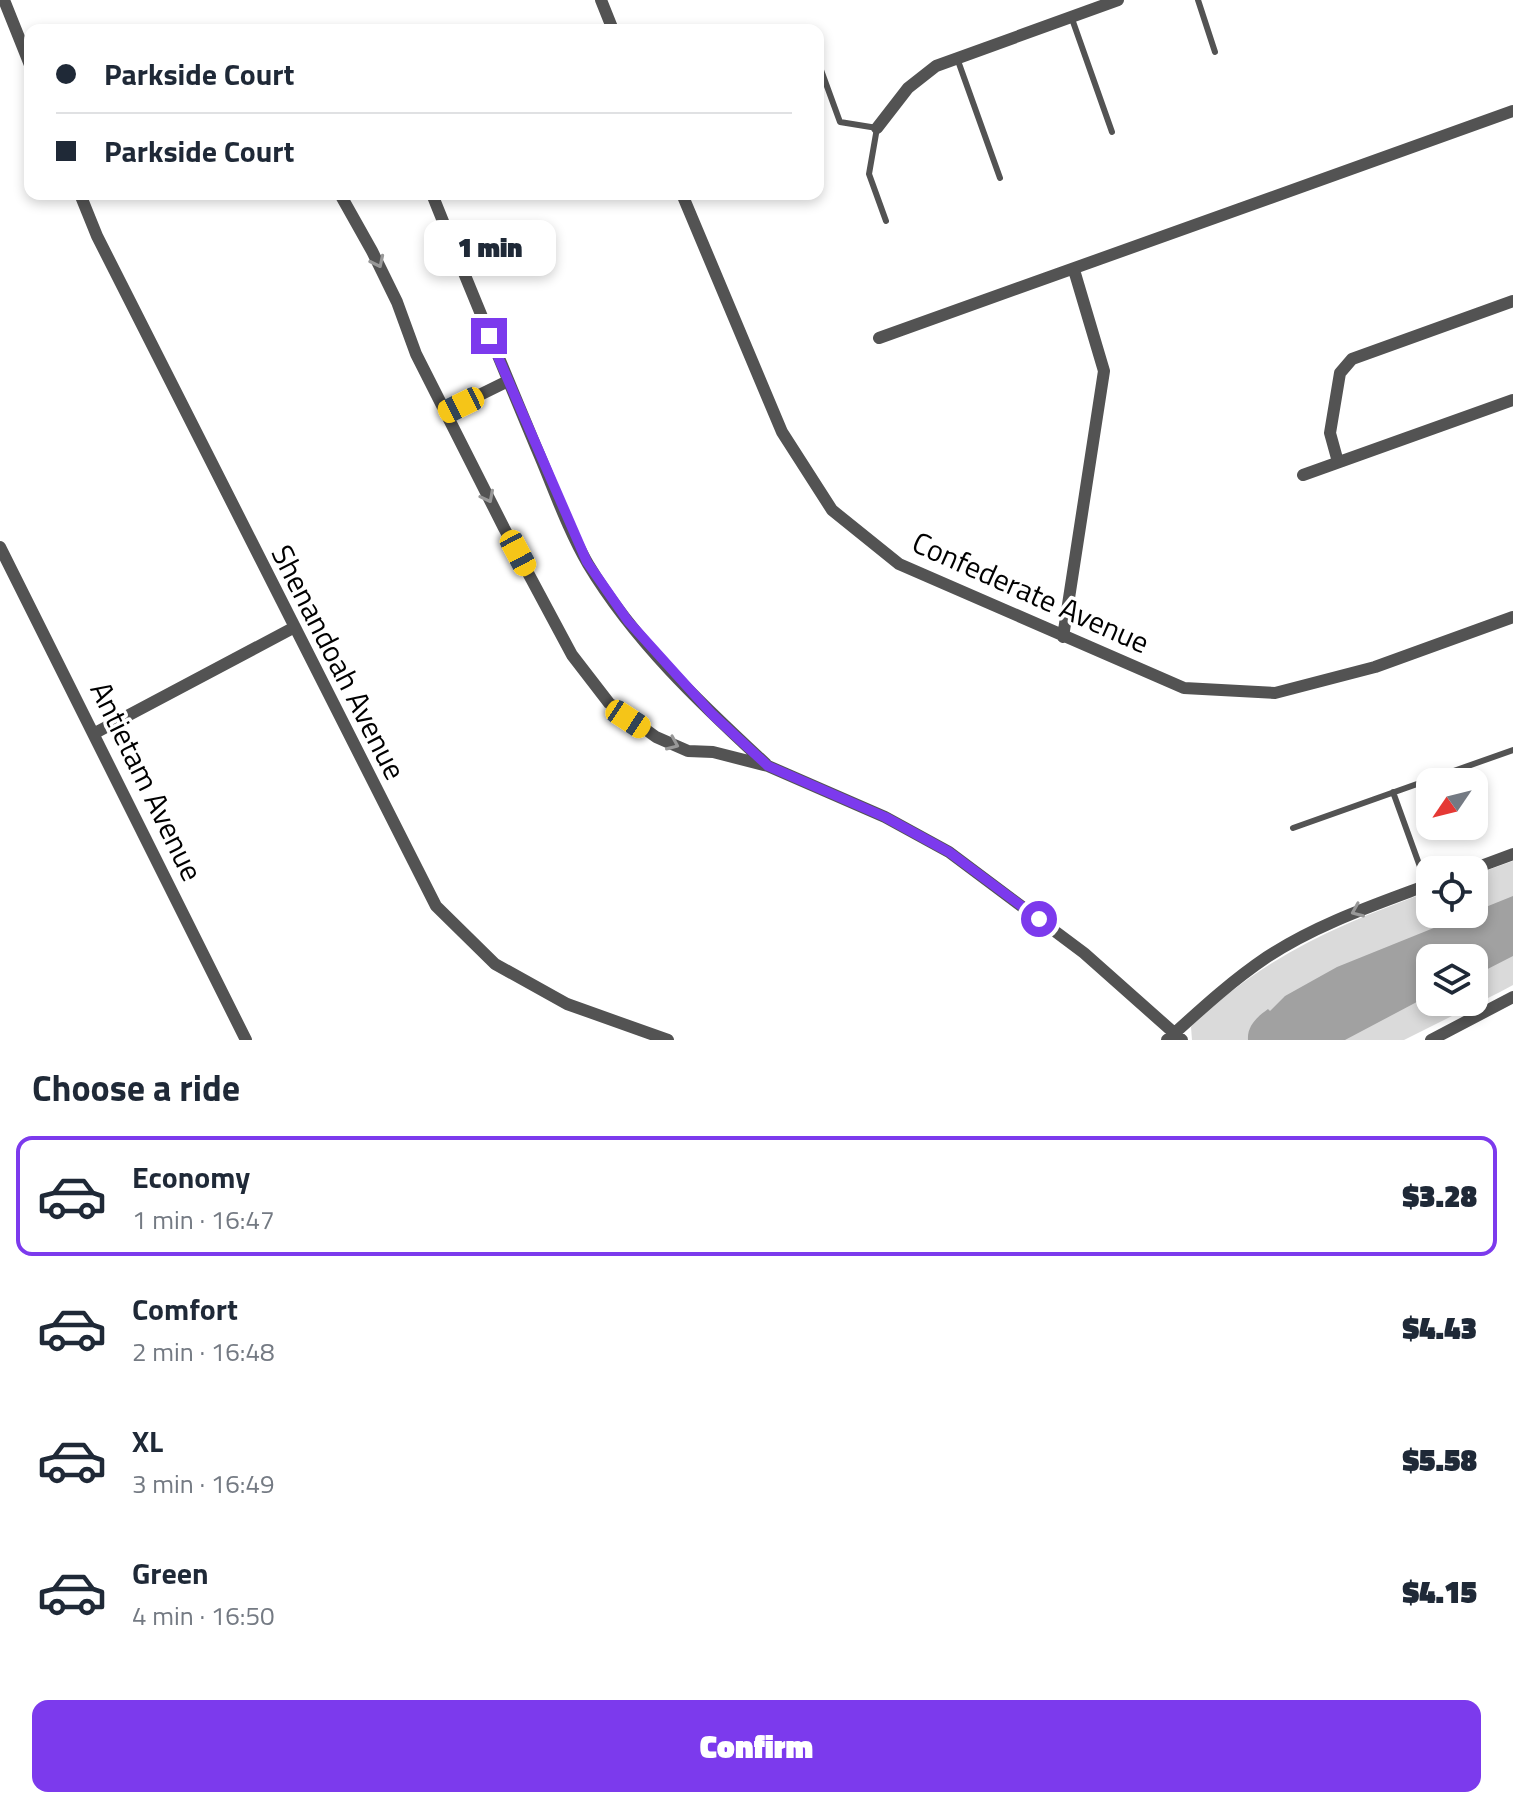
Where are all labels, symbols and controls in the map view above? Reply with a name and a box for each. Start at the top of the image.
text: Parkside Court [104,51,294,97]
text: Parkside Court [104,128,294,174]
callout: 1 min [423,220,555,276]
text: 1 min [458,228,522,267]
one-way arrow [368,254,384,268]
route end [471,318,507,354]
car [434,384,488,426]
one-way arrow [479,489,494,503]
street label: Confederate Avenue [905,519,1157,665]
car [496,526,540,580]
street label: Shenandoah Avenue [260,537,418,787]
street label: Antietam Avenue [79,673,215,889]
car [601,696,655,742]
one-way arrow [665,735,679,751]
north arrow [1416,768,1488,840]
map controls [1416,768,1488,1016]
button: locate [1416,856,1488,928]
route start [1021,901,1057,937]
one-way arrow [1351,902,1365,918]
button: layers [1416,944,1488,1016]
text: Choose a ride [32,1060,240,1115]
text: Economy [132,1154,250,1200]
icon: car [36,1160,108,1232]
text: $3.28 [1403,1173,1477,1219]
text: 1 min · 16:47 [132,1200,275,1239]
text: Comfort [132,1286,238,1332]
icon: car [36,1292,108,1364]
text: $4.43 [1403,1305,1477,1351]
text: 2 min · 16:48 [132,1332,275,1371]
text: XL [132,1418,163,1464]
icon: car [36,1424,108,1496]
text: $5.58 [1403,1437,1477,1483]
text: 3 min · 16:49 [132,1464,275,1503]
text: Green [132,1550,209,1596]
icon: car [36,1556,108,1628]
text: $4.15 [1403,1569,1477,1615]
text: 4 min · 16:50 [132,1596,275,1635]
button: Confirm [32,1700,1481,1792]

